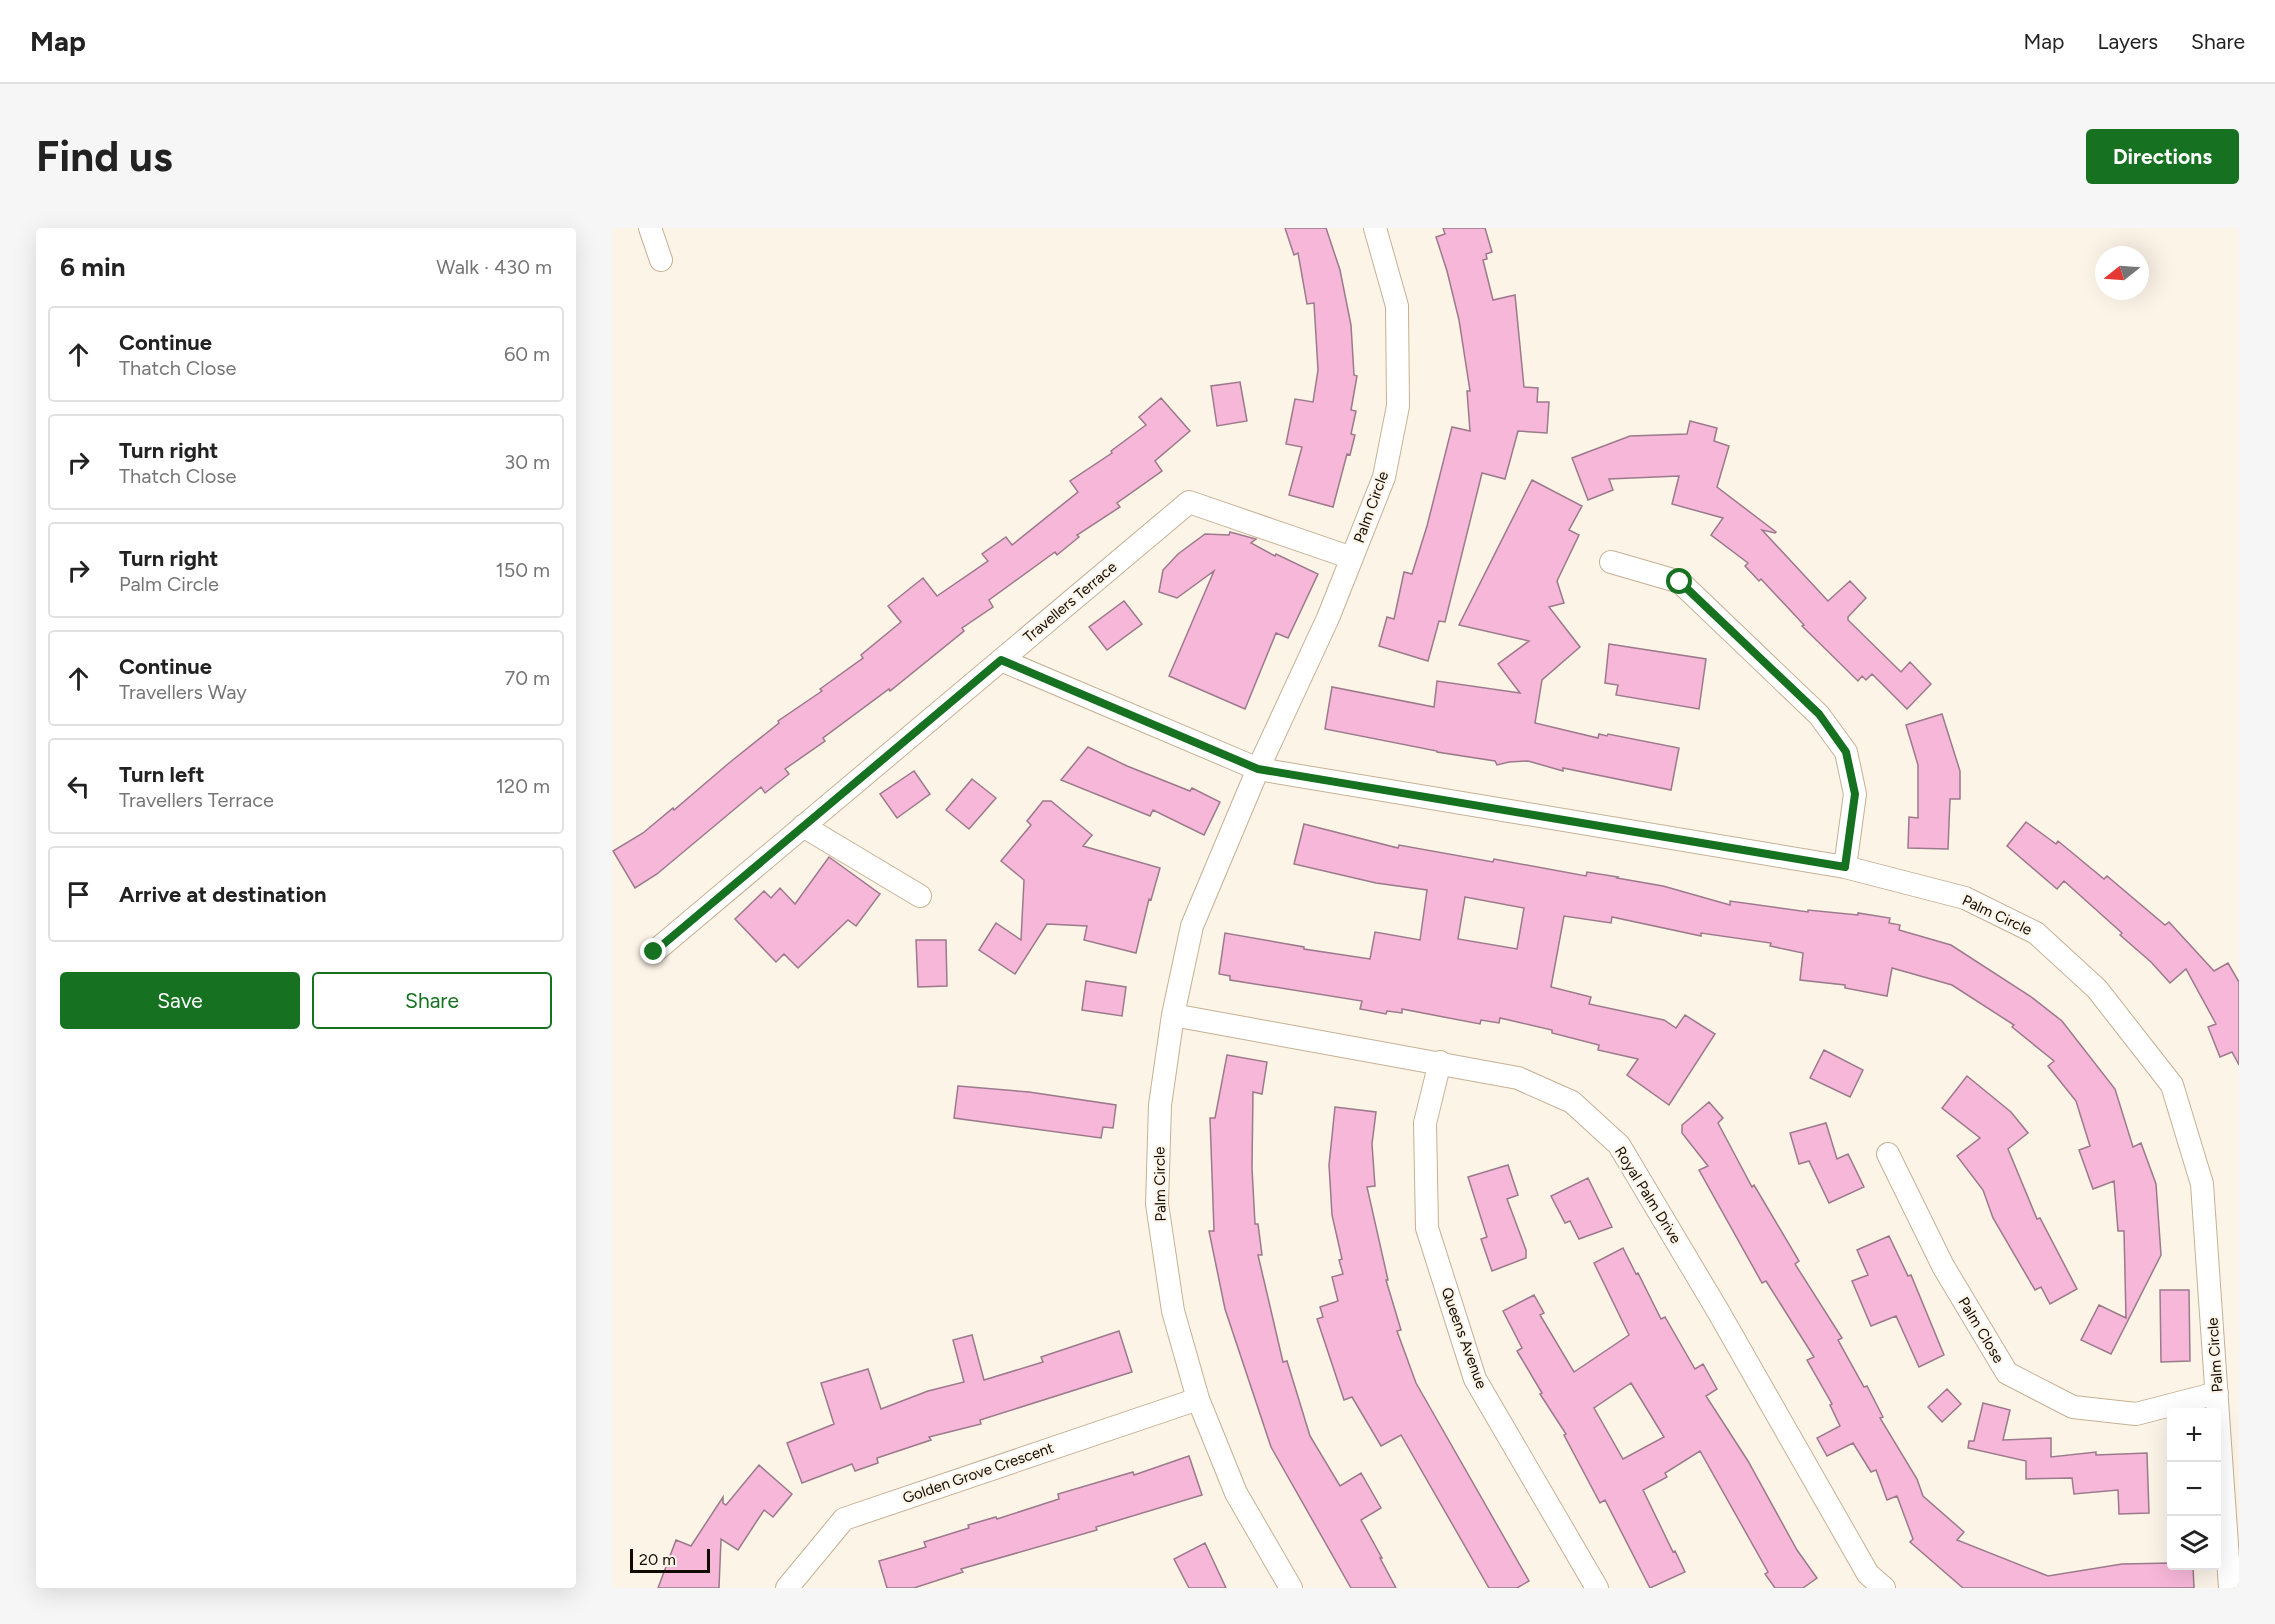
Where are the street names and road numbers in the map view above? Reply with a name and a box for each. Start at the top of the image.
street label: Palm Circle [1350,469,1392,545]
street label: Travellers Terrace [1020,558,1120,646]
street label: Palm Circle [1959,891,2035,939]
street label: Royal Palm Drive [1611,1143,1685,1247]
street label: Palm Circle [1150,1146,1170,1222]
street label: Queens Avenue [1437,1285,1491,1391]
street label: Palm Close [1954,1294,2008,1366]
street label: Palm Circle [2203,1317,2227,1393]
street label: Golden Grove Crescent [900,1439,1056,1507]

